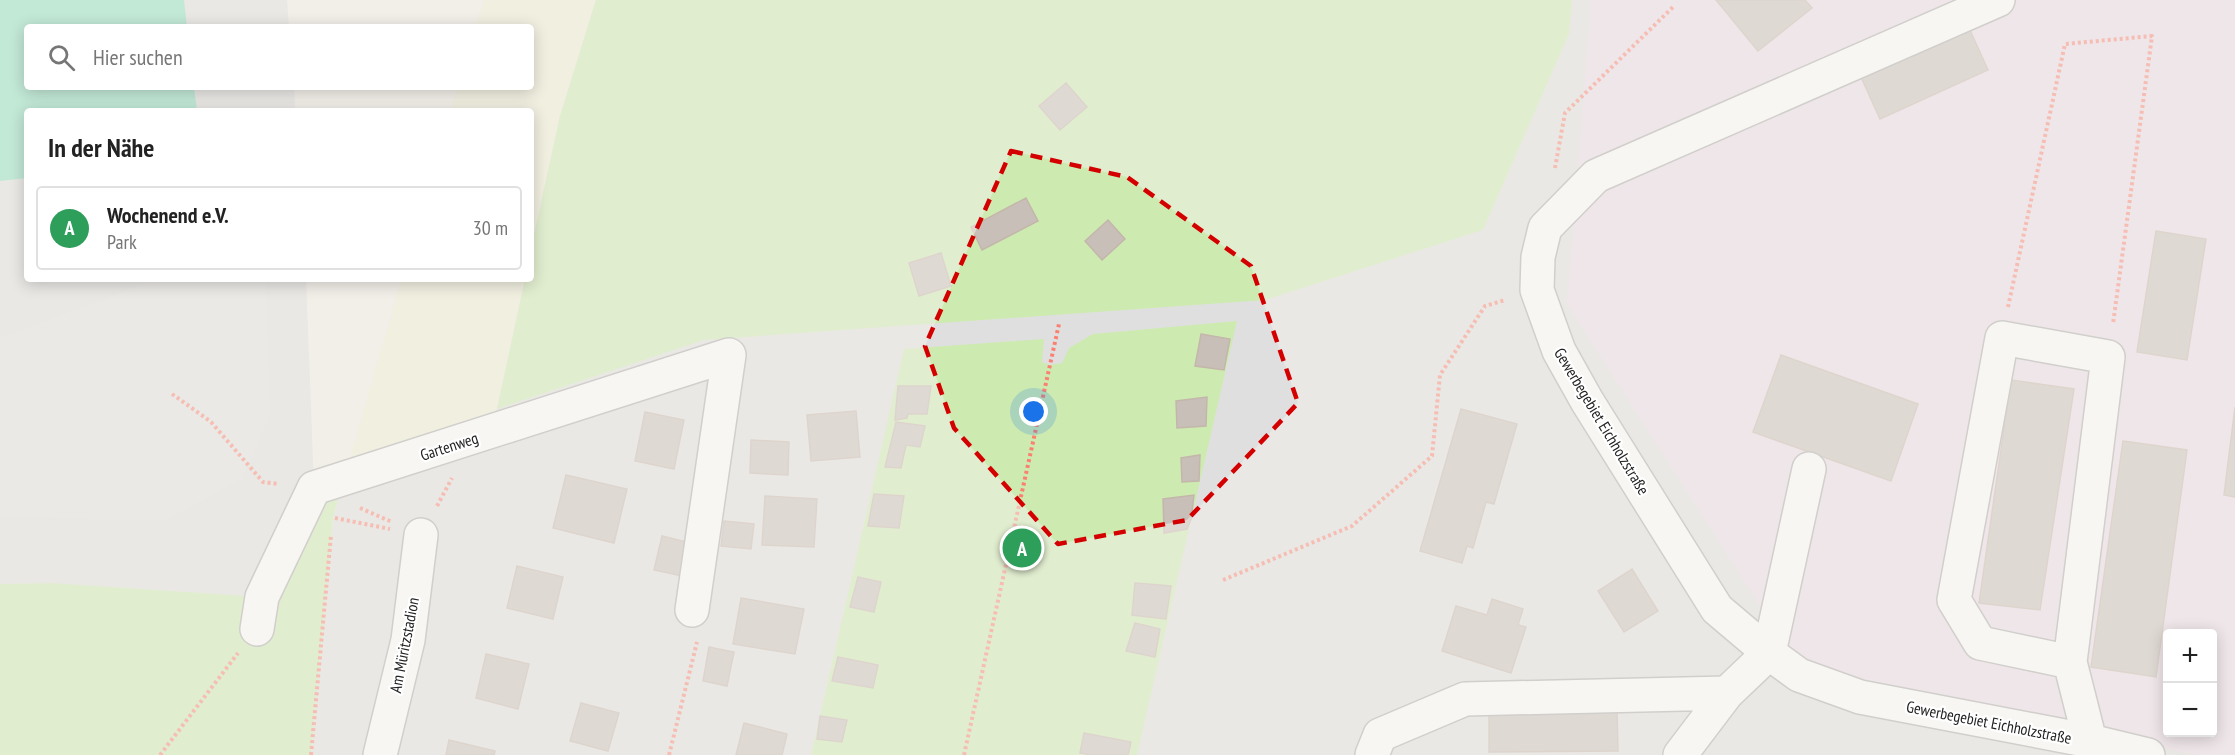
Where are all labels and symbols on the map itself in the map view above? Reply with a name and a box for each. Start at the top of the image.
street label: Gewerbegebiet Eichholzstraße [1550,344,1654,498]
your location [1019,397,1048,426]
street label: Gartenweg [418,427,480,465]
pin: A [1002,526,1042,570]
street label: Am Müritzstadion [385,595,423,695]
street label: Gewerbegebiet Eichholzstraße [1905,696,2073,748]

